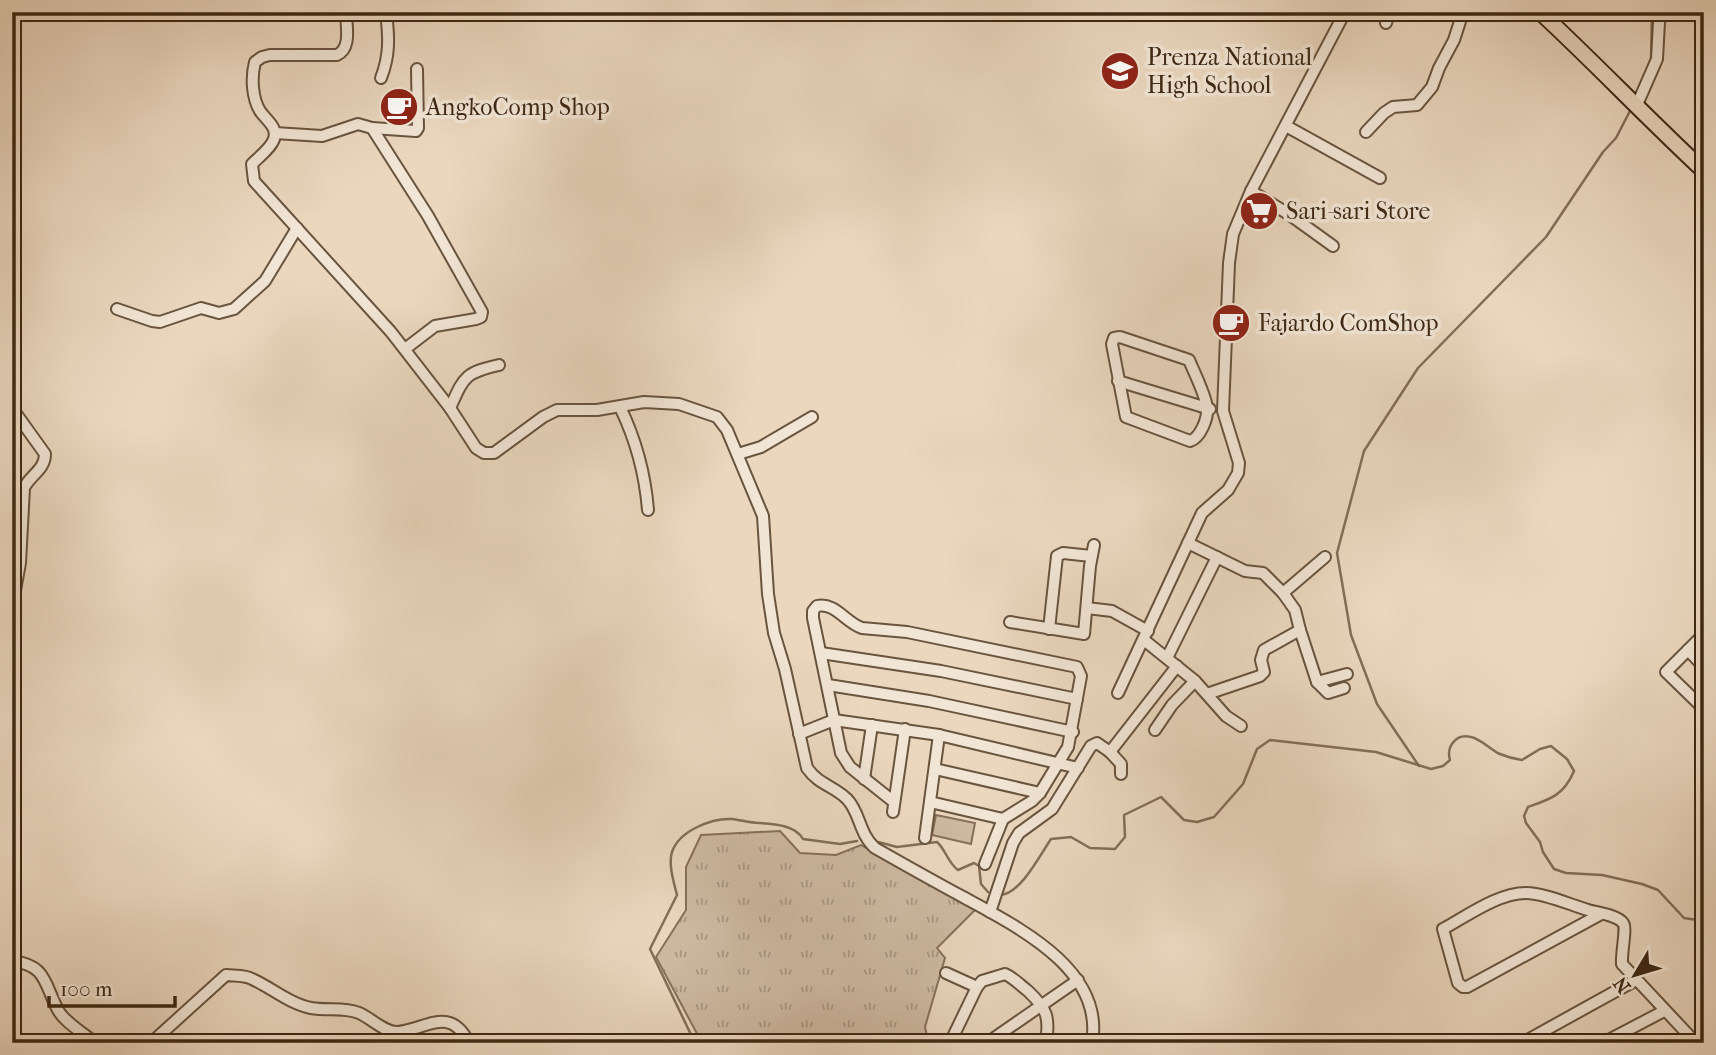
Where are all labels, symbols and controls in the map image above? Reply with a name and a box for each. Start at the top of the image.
place label: Prenza National High School [1147,43,1312,99]
school or university icon: Prenza National High School [1099,50,1141,92]
cafe icon: AngkoComp Shop [378,86,420,128]
place label: AngkoComp Shop [425,93,610,121]
supermarket icon: Sari-sari Store [1238,190,1280,232]
place label: Sari-sari Store [1286,197,1430,225]
cafe icon: Fajardo ComShop [1210,302,1252,344]
place label: Fajardo ComShop [1258,309,1439,337]
north arrow [1600,940,1670,1010]
scale bar [49,964,175,1008]
text: N [1609,972,1635,997]
text: 100 m [60,977,113,1001]

